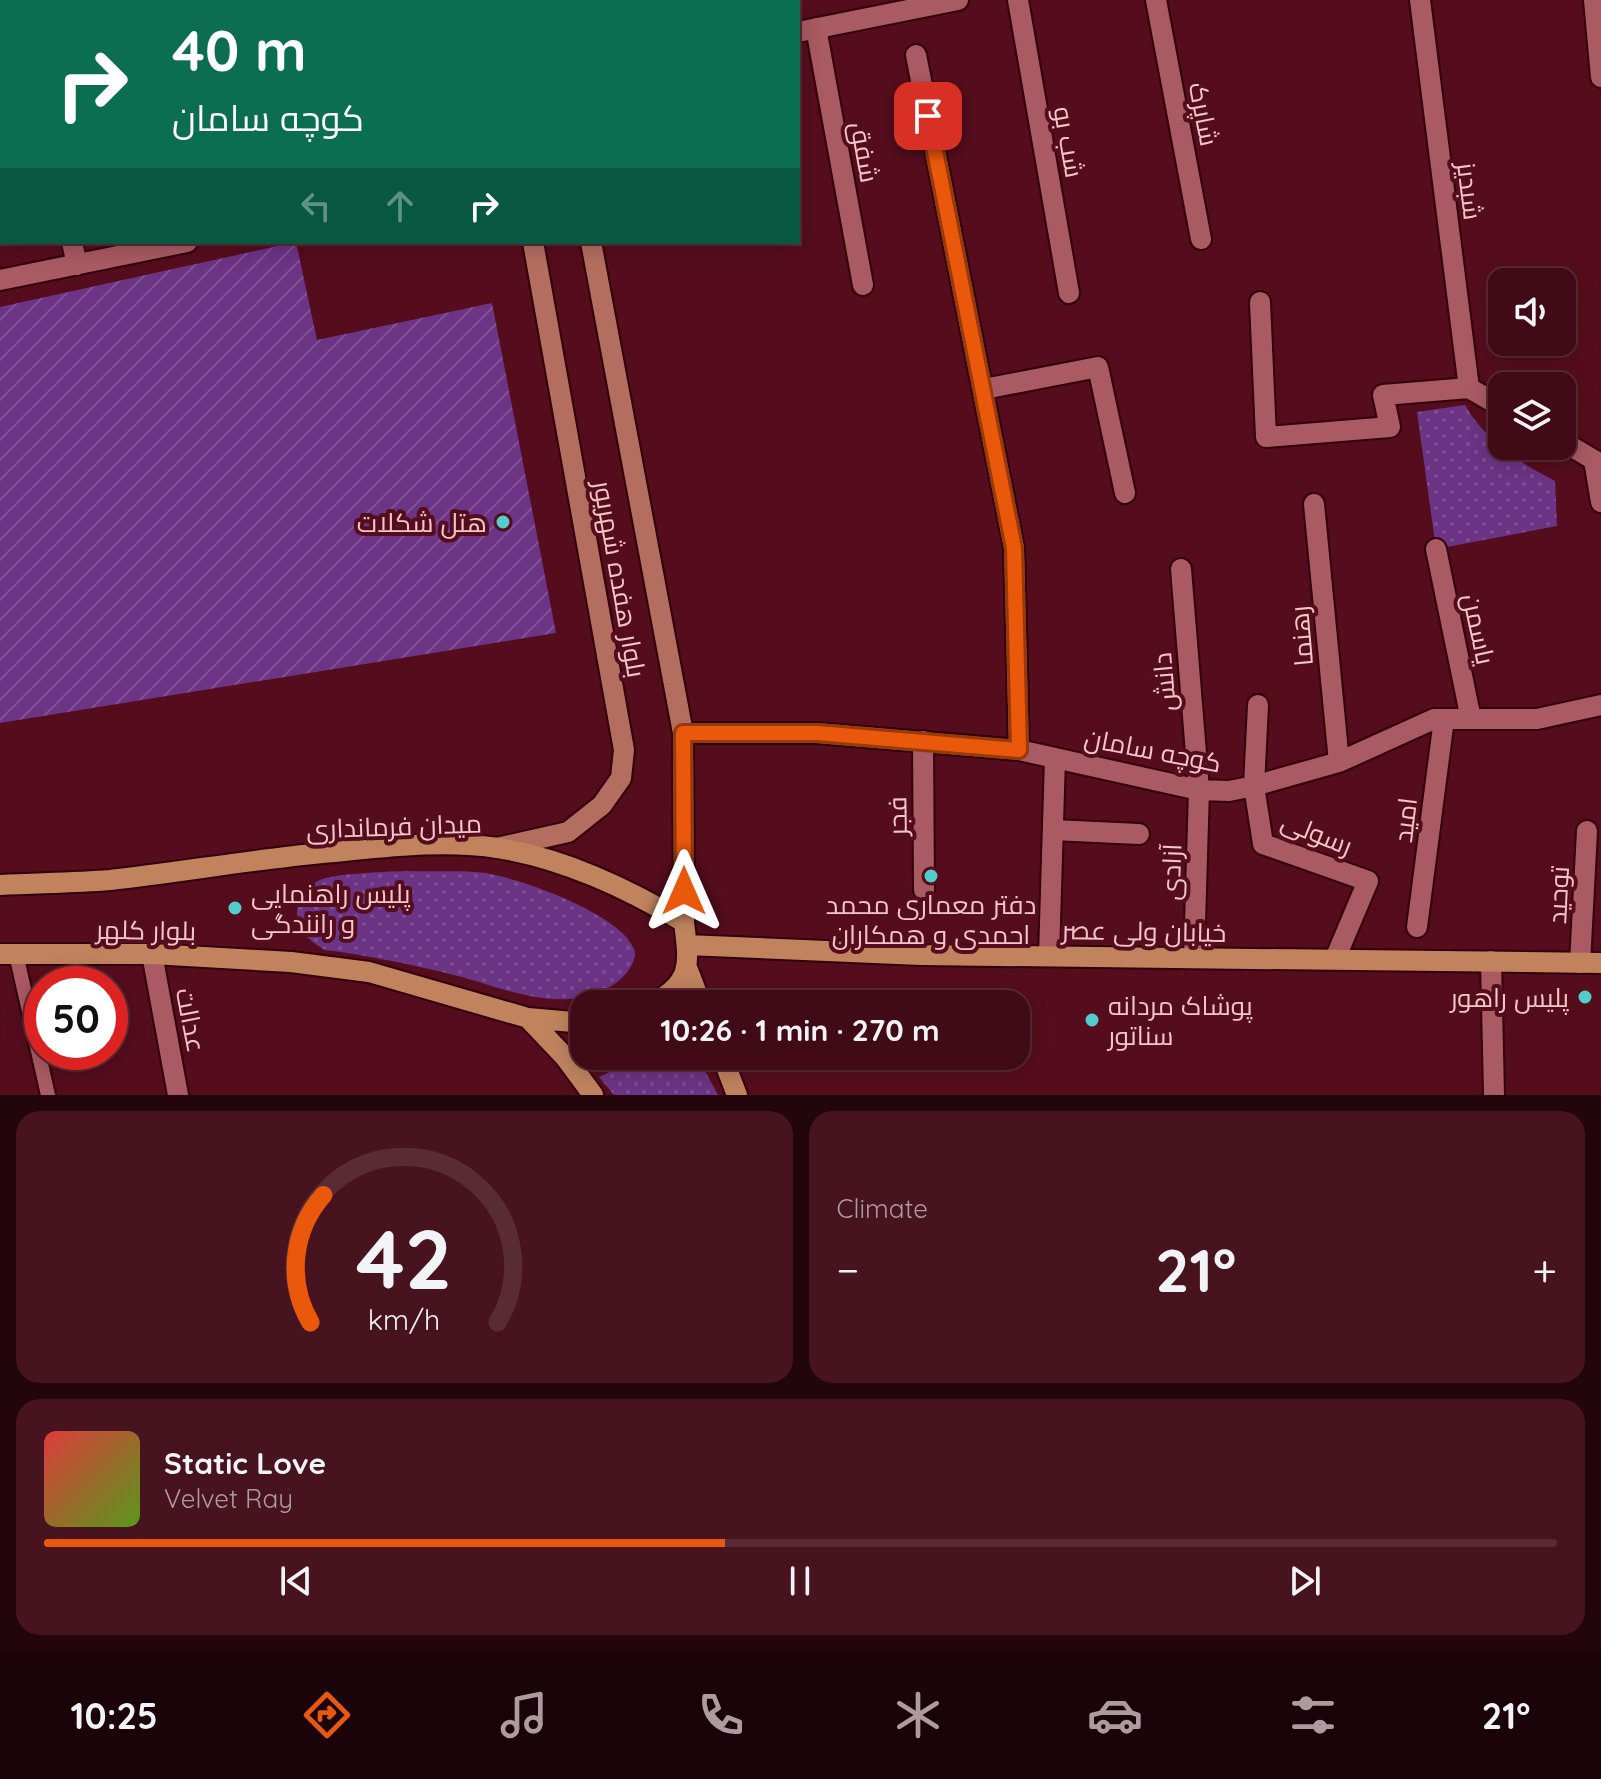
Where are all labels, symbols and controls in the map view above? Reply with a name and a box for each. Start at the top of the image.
text: 40 m [172,15,307,85]
icon: right [40,32,144,136]
street label: شاپرک [1181,79,1226,149]
pin [894,82,962,150]
icon: arrive [906,94,950,138]
text: کوچه سامان [172,95,364,140]
street label: شب بو [1047,104,1091,180]
street label: شفق [843,119,887,185]
street label: شبدیز [1450,158,1490,222]
icon: left [294,184,338,228]
icon: ahead [378,184,422,228]
icon: right [462,184,506,228]
map controls [1488,268,1576,460]
button: sound [1488,268,1576,356]
button: layers [1488,372,1576,460]
street label: بلوار هفده شهریور [586,476,654,680]
place label: هتل شکلات [357,506,487,539]
marker: هتل شکلات [494,513,512,531]
street label: یاسمن [1455,590,1503,668]
street label: رهنما [1282,604,1320,668]
street label: دانش [1145,651,1183,713]
street label: کوچه سامان [1082,721,1224,780]
street label: فجر [880,796,914,838]
street label: امید [1386,796,1424,844]
street label: رسولی [1277,804,1357,862]
street label: میدان فرمانداری [306,806,482,846]
street label: آزادی [1154,843,1188,901]
position arrow [642,849,726,933]
street label: توحید [1540,865,1576,925]
marker: دفتر معماری محمد احمدی و همکاران [922,867,940,885]
place label: پلیس راهنمایی و رانندگی [251,877,410,940]
place label: دفتر معماری محمد احمدی و همکاران [826,888,1036,951]
marker: پلیس راهنمایی و رانندگی [226,899,244,917]
street label: بلوار کلهر [94,913,196,947]
street label: خیابان ولی عصر [1059,913,1227,949]
speed limit sign: 50 [24,966,128,1070]
place label: پلیس راهور [1449,981,1569,1015]
street label: عدالت [169,985,213,1055]
marker: پلیس راهور [1576,988,1594,1006]
place label: پوشاک مردانه سناتور [1106,989,1253,1052]
text: 10:26 · 1 min · 270 m [660,1011,940,1049]
marker: پوشاک مردانه سناتور [1083,1011,1101,1029]
text: Climate [837,1192,928,1225]
text: 42 [356,1206,452,1310]
text: 21° [1155,1232,1236,1307]
text: − [837,1242,859,1297]
text: + [1532,1242,1557,1297]
text: km/h [368,1301,441,1337]
text: Static Love [164,1444,326,1482]
text: Velvet Ray [164,1482,293,1515]
icon: previous [274,1559,318,1603]
icon: pause [778,1559,822,1603]
icon: next [1283,1559,1327,1603]
icon: directions [299,1687,355,1743]
icon: music [496,1687,552,1743]
icon: phone [693,1687,749,1743]
icon: climate [890,1687,946,1743]
icon: car [1087,1687,1143,1743]
icon: filters [1285,1687,1341,1743]
text: 10:25 [71,1693,158,1738]
text: 21° [1482,1693,1530,1738]

